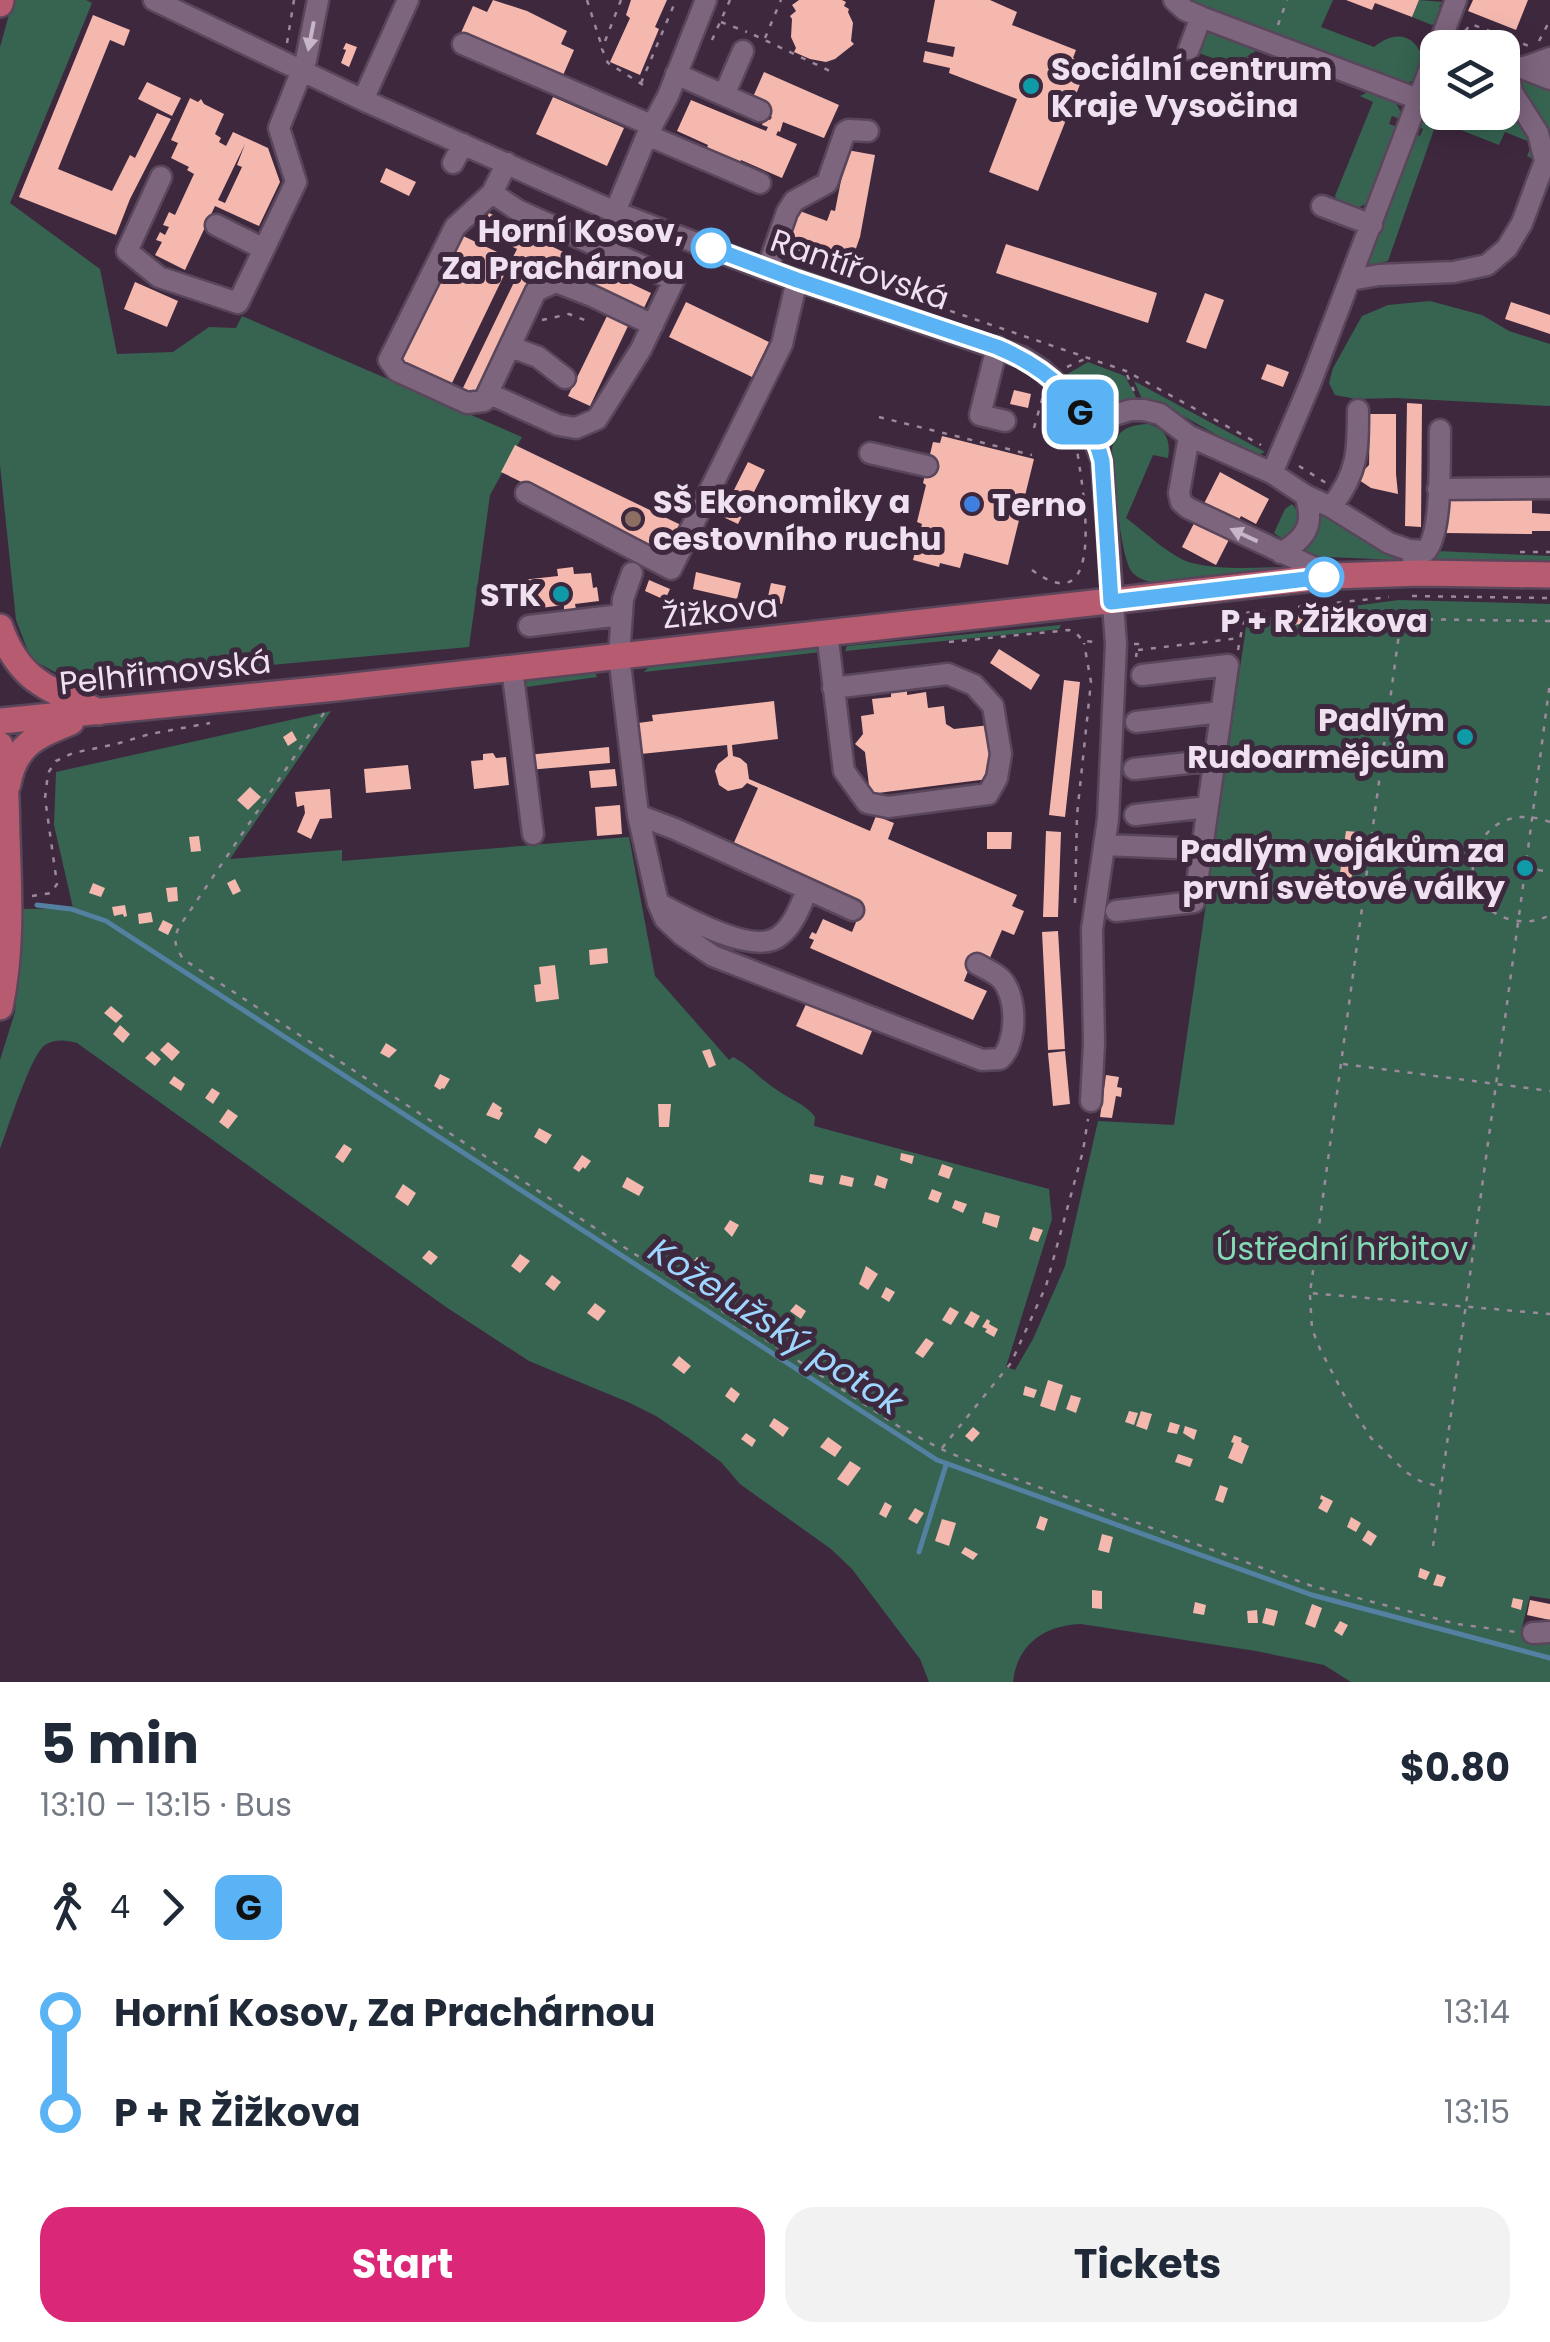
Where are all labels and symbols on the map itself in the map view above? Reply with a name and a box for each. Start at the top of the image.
one-way arrow [303,21,319,52]
place label: Sociální centrum Kraje Vysočina [1051,46,1332,128]
marker: Sociální centrum Kraje Vysočina [1020,75,1042,97]
place label: Horní Kosov, Za Prachárnou [441,208,684,290]
street label: Rantířovská [765,217,955,321]
marker: Horní Kosov, Za Prachárnou [692,229,730,267]
line badge: G [1048,380,1112,444]
place label: SŠ Ekonomiky a cestovního ruchu [653,479,942,561]
place label: Terno [992,482,1086,527]
marker: Terno [961,493,983,515]
marker: SŠ Ekonomiky a cestovního ruchu [622,508,644,530]
one-way arrow [1229,526,1258,543]
marker: P + R Žižkova [1305,558,1343,596]
place label: STK [480,572,541,617]
marker: STK [550,583,572,605]
street label: Žižkova [660,583,780,639]
place label: P + R Žižkova [1220,598,1428,643]
street label: Pelhřimovská [57,639,273,705]
place label: Padlým Rudoarmějcům [1187,697,1445,779]
marker: Padlým Rudoarmějcům [1454,726,1476,748]
place label: Padlým vojákům za první světové války [1180,828,1506,910]
marker: Padlým vojákům za první světové války [1514,857,1536,879]
water label: Koželužský potok [640,1226,914,1428]
park label: Ústřední hřbitov [1216,1226,1468,1271]

